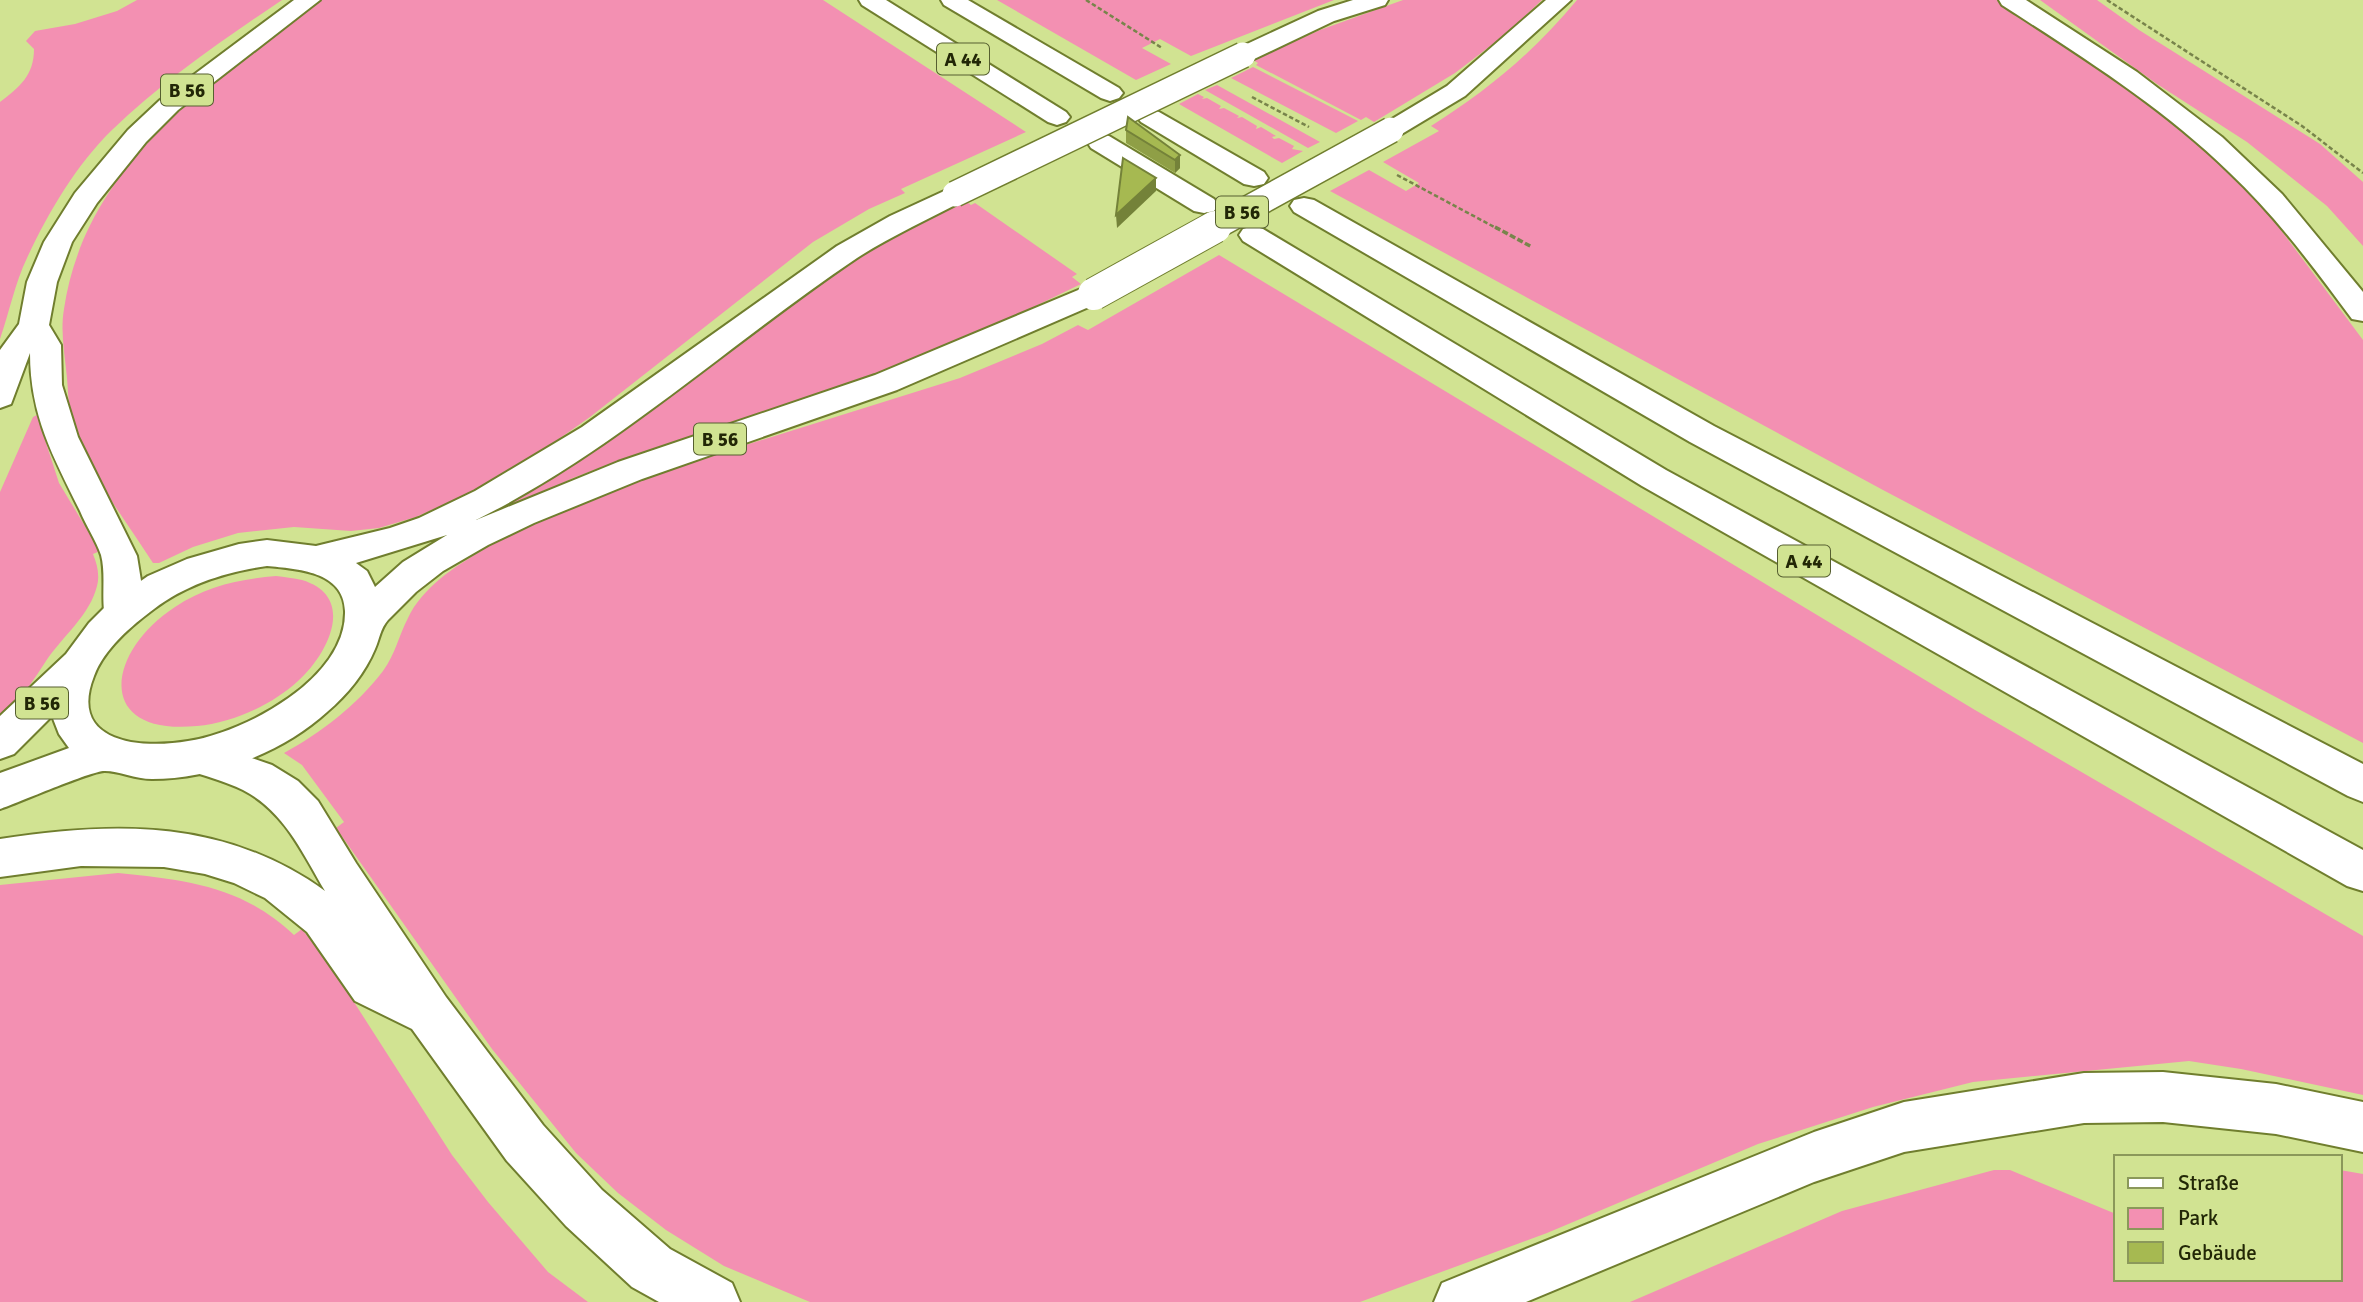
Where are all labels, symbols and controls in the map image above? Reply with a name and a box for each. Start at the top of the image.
road number: A 44 [937,44,989,74]
road number: B 56 [161,74,213,106]
road number: B 56 [1216,196,1268,228]
road number: B 56 [694,424,746,454]
road number: A 44 [1778,546,1830,576]
road number: B 56 [16,688,68,718]
legend [2114,1155,2342,1281]
text: Straße [2178,1170,2239,1196]
text: Park [2178,1205,2219,1231]
text: Gebäude [2178,1240,2257,1266]

